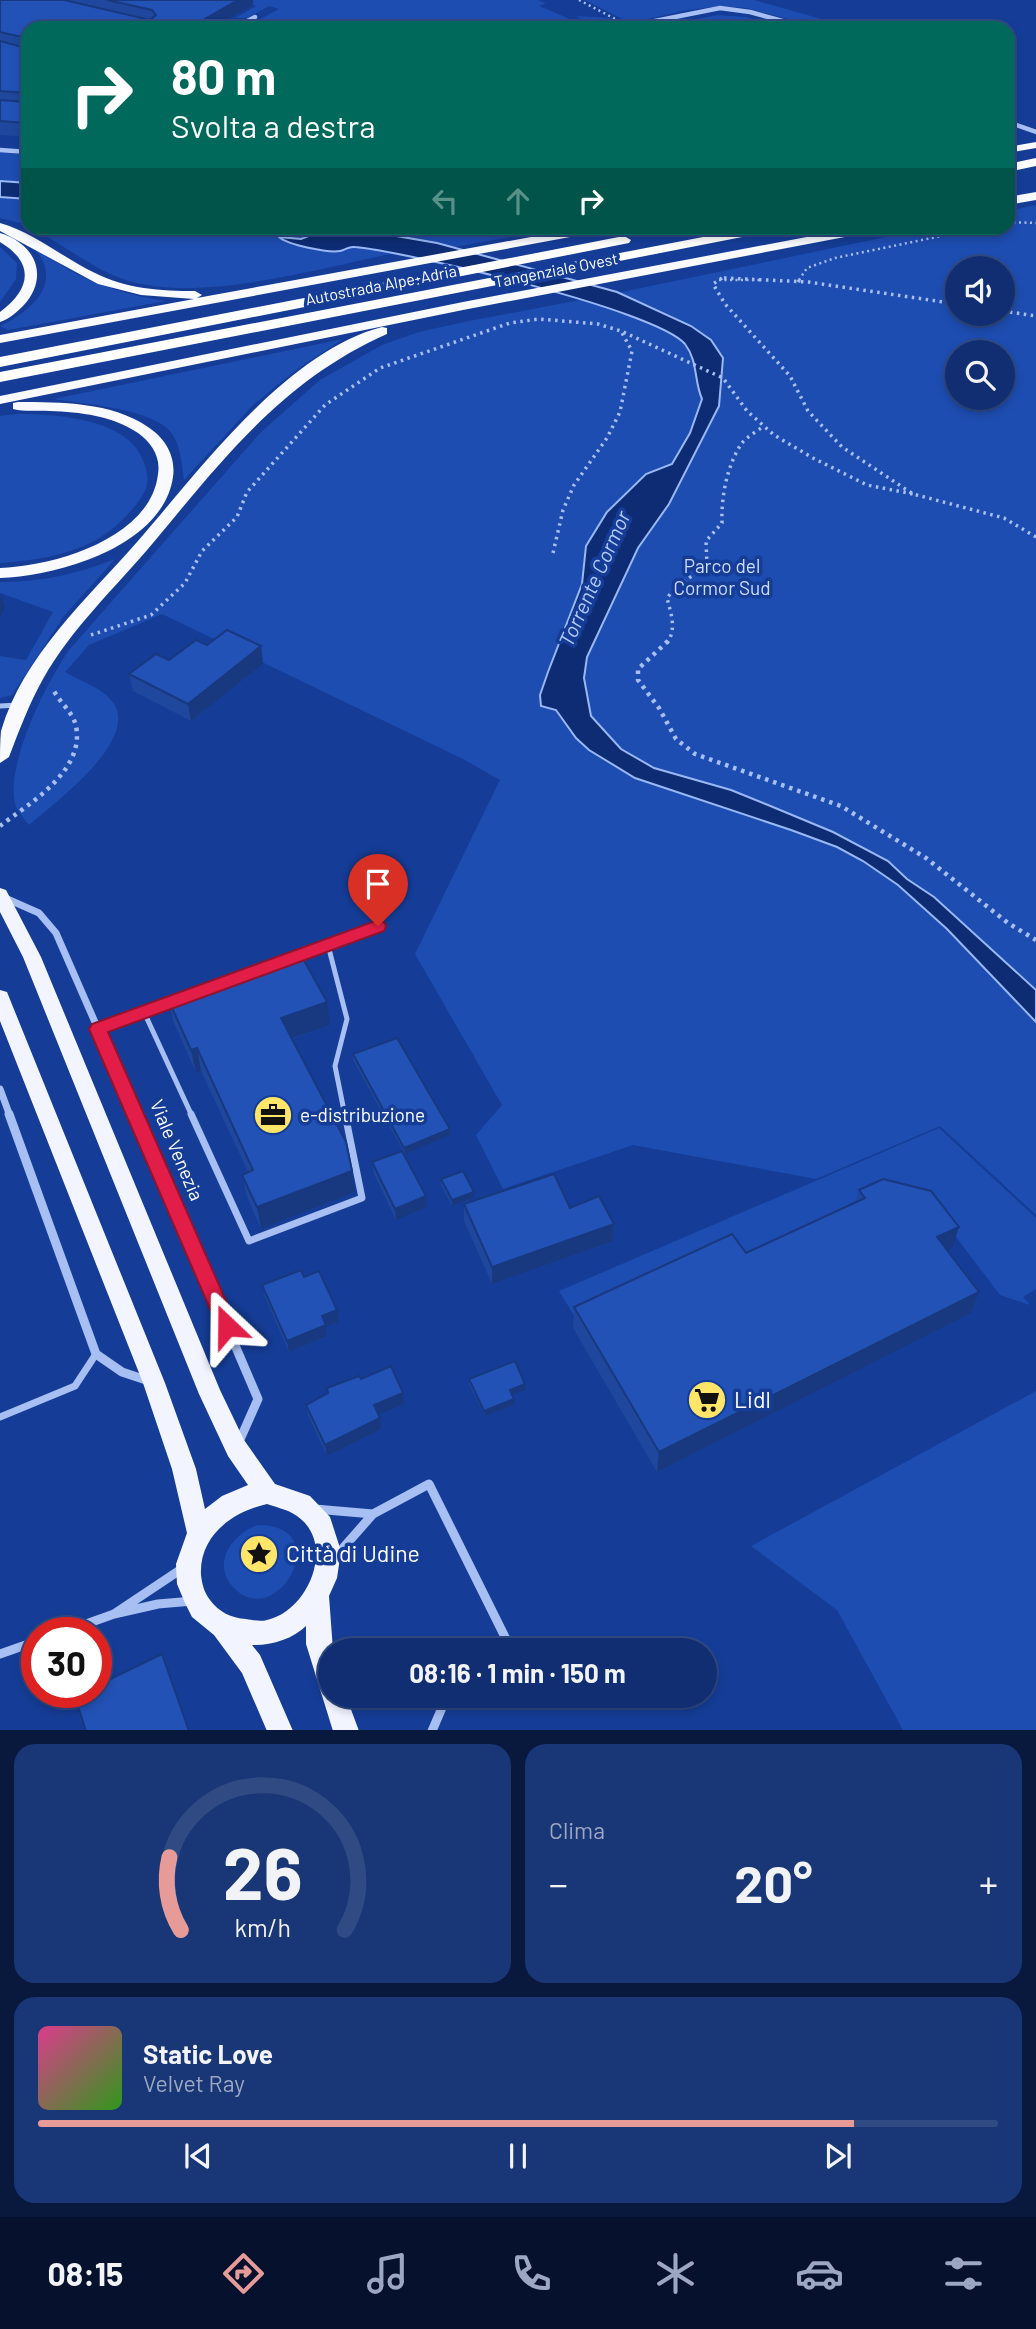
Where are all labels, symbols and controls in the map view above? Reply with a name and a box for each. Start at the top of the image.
text: 80 m [171,46,276,105]
icon: right [56,49,147,140]
text: Svolta a destra [171,106,375,144]
icon: left [426,182,464,220]
icon: ahead [499,182,537,220]
icon: right [572,182,610,220]
street label: Tangenziale Ovest [493,248,619,291]
map controls [945,256,1015,410]
button: sound [945,256,1015,326]
street label: Autostrada Alpe-Adria [304,261,458,308]
button: search [945,340,1015,410]
water label: Torrente Cormor [553,506,635,650]
park label: Parco del Cormor Sud [673,554,771,599]
pin [348,854,408,926]
icon: arrive [359,865,397,903]
office icon: e-distribuzione [252,1094,294,1136]
street label: Viale Venezia [146,1096,209,1204]
place label: e-distribuzione [300,1103,425,1126]
position arrow [190,1289,264,1363]
supermarket icon: Lidl [686,1379,728,1421]
place label: Lidl [734,1385,771,1413]
place icon: Città di Udine [238,1533,280,1575]
place label: Città di Udine [286,1539,420,1567]
speed limit sign: 30 [21,1617,112,1708]
text: 08:16 · 1 min · 150 m [409,1657,626,1688]
text: Clima [549,1816,605,1844]
text: 26 [223,1827,302,1915]
text: 20° [734,1851,813,1913]
text: − [549,1860,568,1906]
text: + [979,1860,998,1906]
text: km/h [234,1911,291,1941]
text: Static Love [143,2038,273,2069]
text: Velvet Ray [143,2069,245,2097]
icon: previous [179,2137,217,2175]
icon: pause [499,2137,537,2175]
icon: next [819,2137,857,2175]
icon: directions [219,2249,268,2298]
icon: music [363,2249,412,2298]
icon: phone [507,2249,556,2298]
icon: climate [651,2249,700,2298]
icon: car [795,2249,844,2298]
icon: filters [939,2249,988,2298]
text: 08:15 [48,2254,123,2292]

